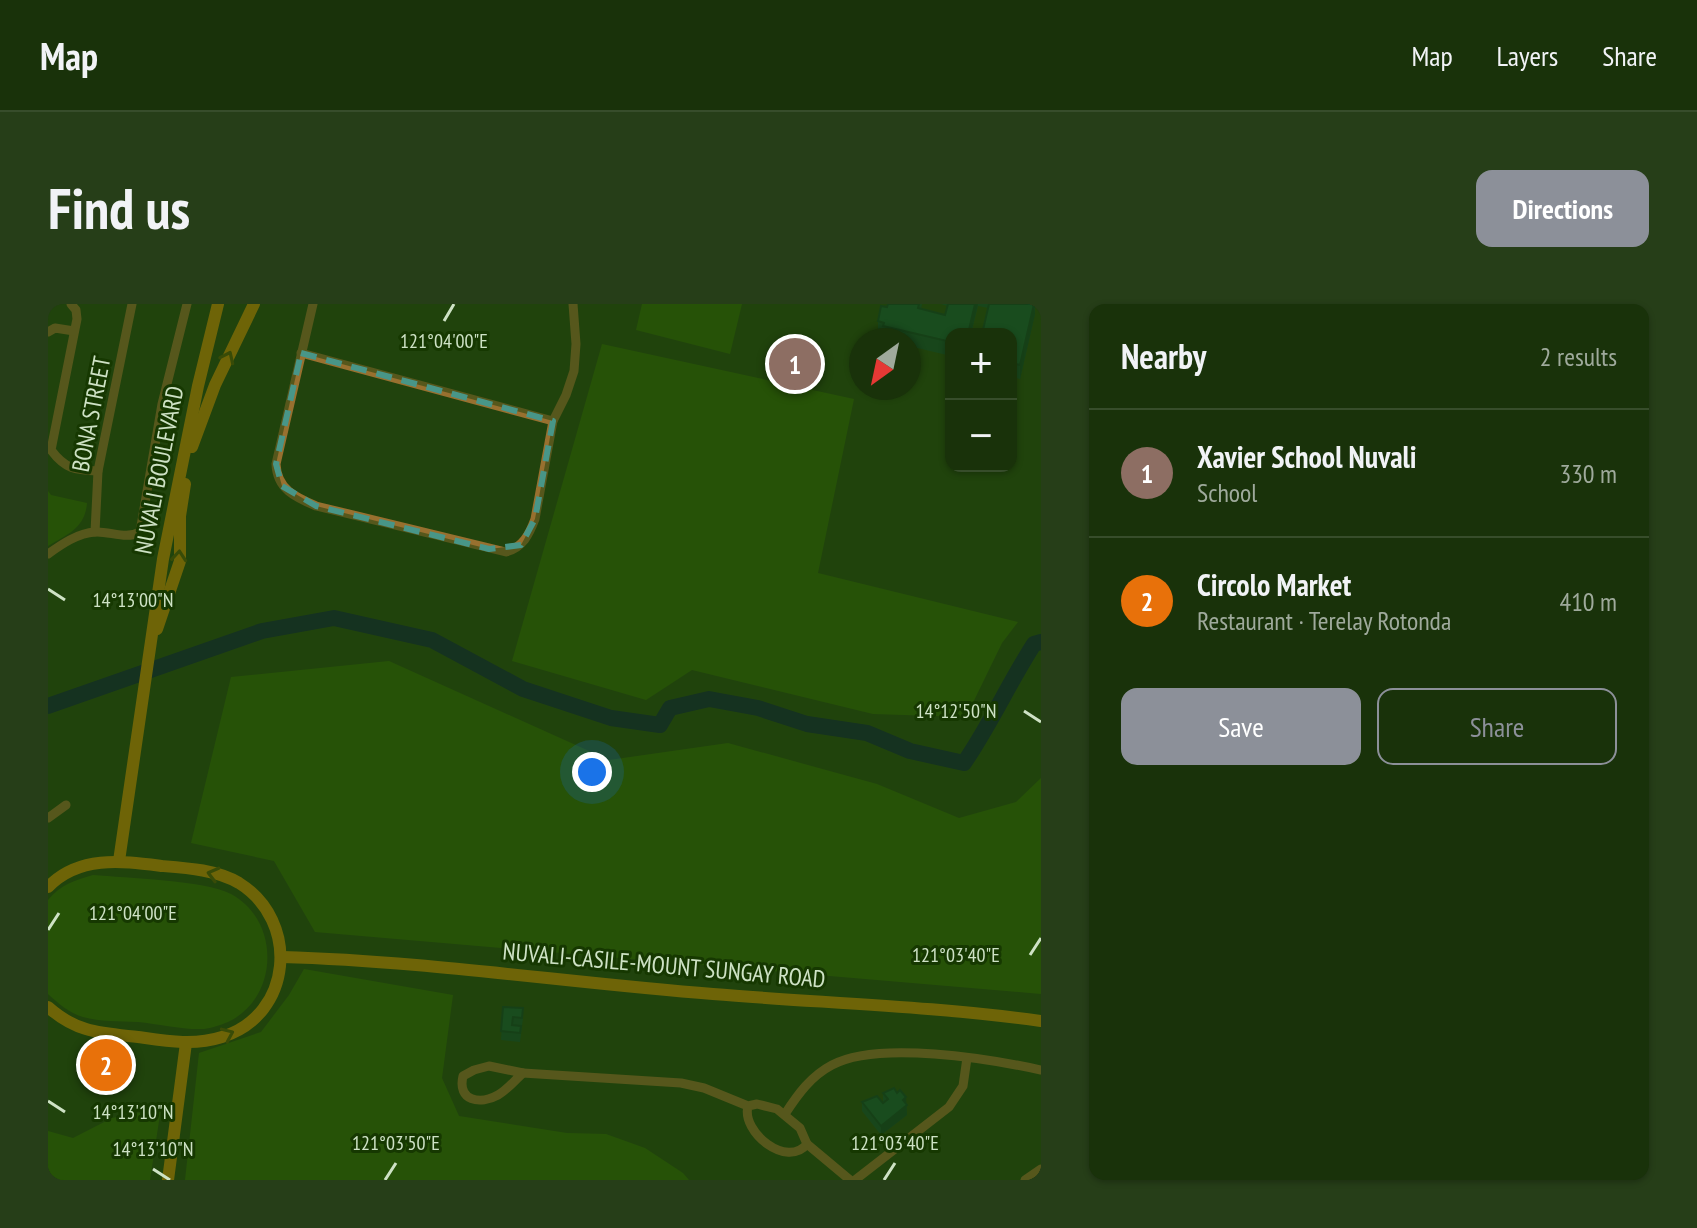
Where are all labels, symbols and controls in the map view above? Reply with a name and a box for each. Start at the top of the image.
text: Map [40,31,98,80]
text: Map [1411,37,1453,74]
text: Layers [1497,37,1558,74]
text: Share [1602,37,1657,74]
button: Directions [1476,170,1649,247]
text: Find us [48,172,190,244]
text: 121°04'00"E [400,328,488,354]
north arrow [849,328,921,400]
map controls [945,328,1017,472]
button: + [945,328,1017,400]
pin: 1 [769,334,821,394]
text: Nearby [1121,334,1206,378]
text: 2 results [1540,340,1617,373]
one-way arrow [218,350,234,365]
street label: BONA STREET [65,353,117,474]
street label: NUVALI BOULEVARD [128,383,190,557]
button: − [945,400,1017,472]
text: Xavier School Nuvali [1197,437,1417,476]
text: 1 [1141,457,1153,490]
text: 330 m [1559,457,1617,490]
text: School [1197,476,1257,509]
one-way arrow [170,549,187,562]
text: Circolo Market [1197,565,1351,604]
text: 2 [1141,585,1153,618]
text: 410 m [1559,585,1617,618]
text: 14°13'00"N [93,587,173,613]
text: Restaurant · Terelay Rotonda [1197,604,1451,637]
button: Save [1121,688,1361,765]
button: Share [1377,688,1617,765]
text: 14°12'50"N [916,698,996,724]
your location [572,752,612,792]
one-way arrow [206,867,220,884]
text: 121°04'00"E [89,900,177,926]
street label: NUVALI-CASILE-MOUNT SUNGAY ROAD [501,935,827,995]
text: 121°03'40"E [912,942,1000,968]
one-way arrow [220,1027,235,1043]
pin: 2 [80,1035,132,1095]
text: 14°13'10"N [93,1099,173,1125]
text: 121°03'50"E [352,1130,440,1156]
text: 121°03'40"E [851,1130,939,1156]
text: 14°13'10"N [113,1136,193,1162]

